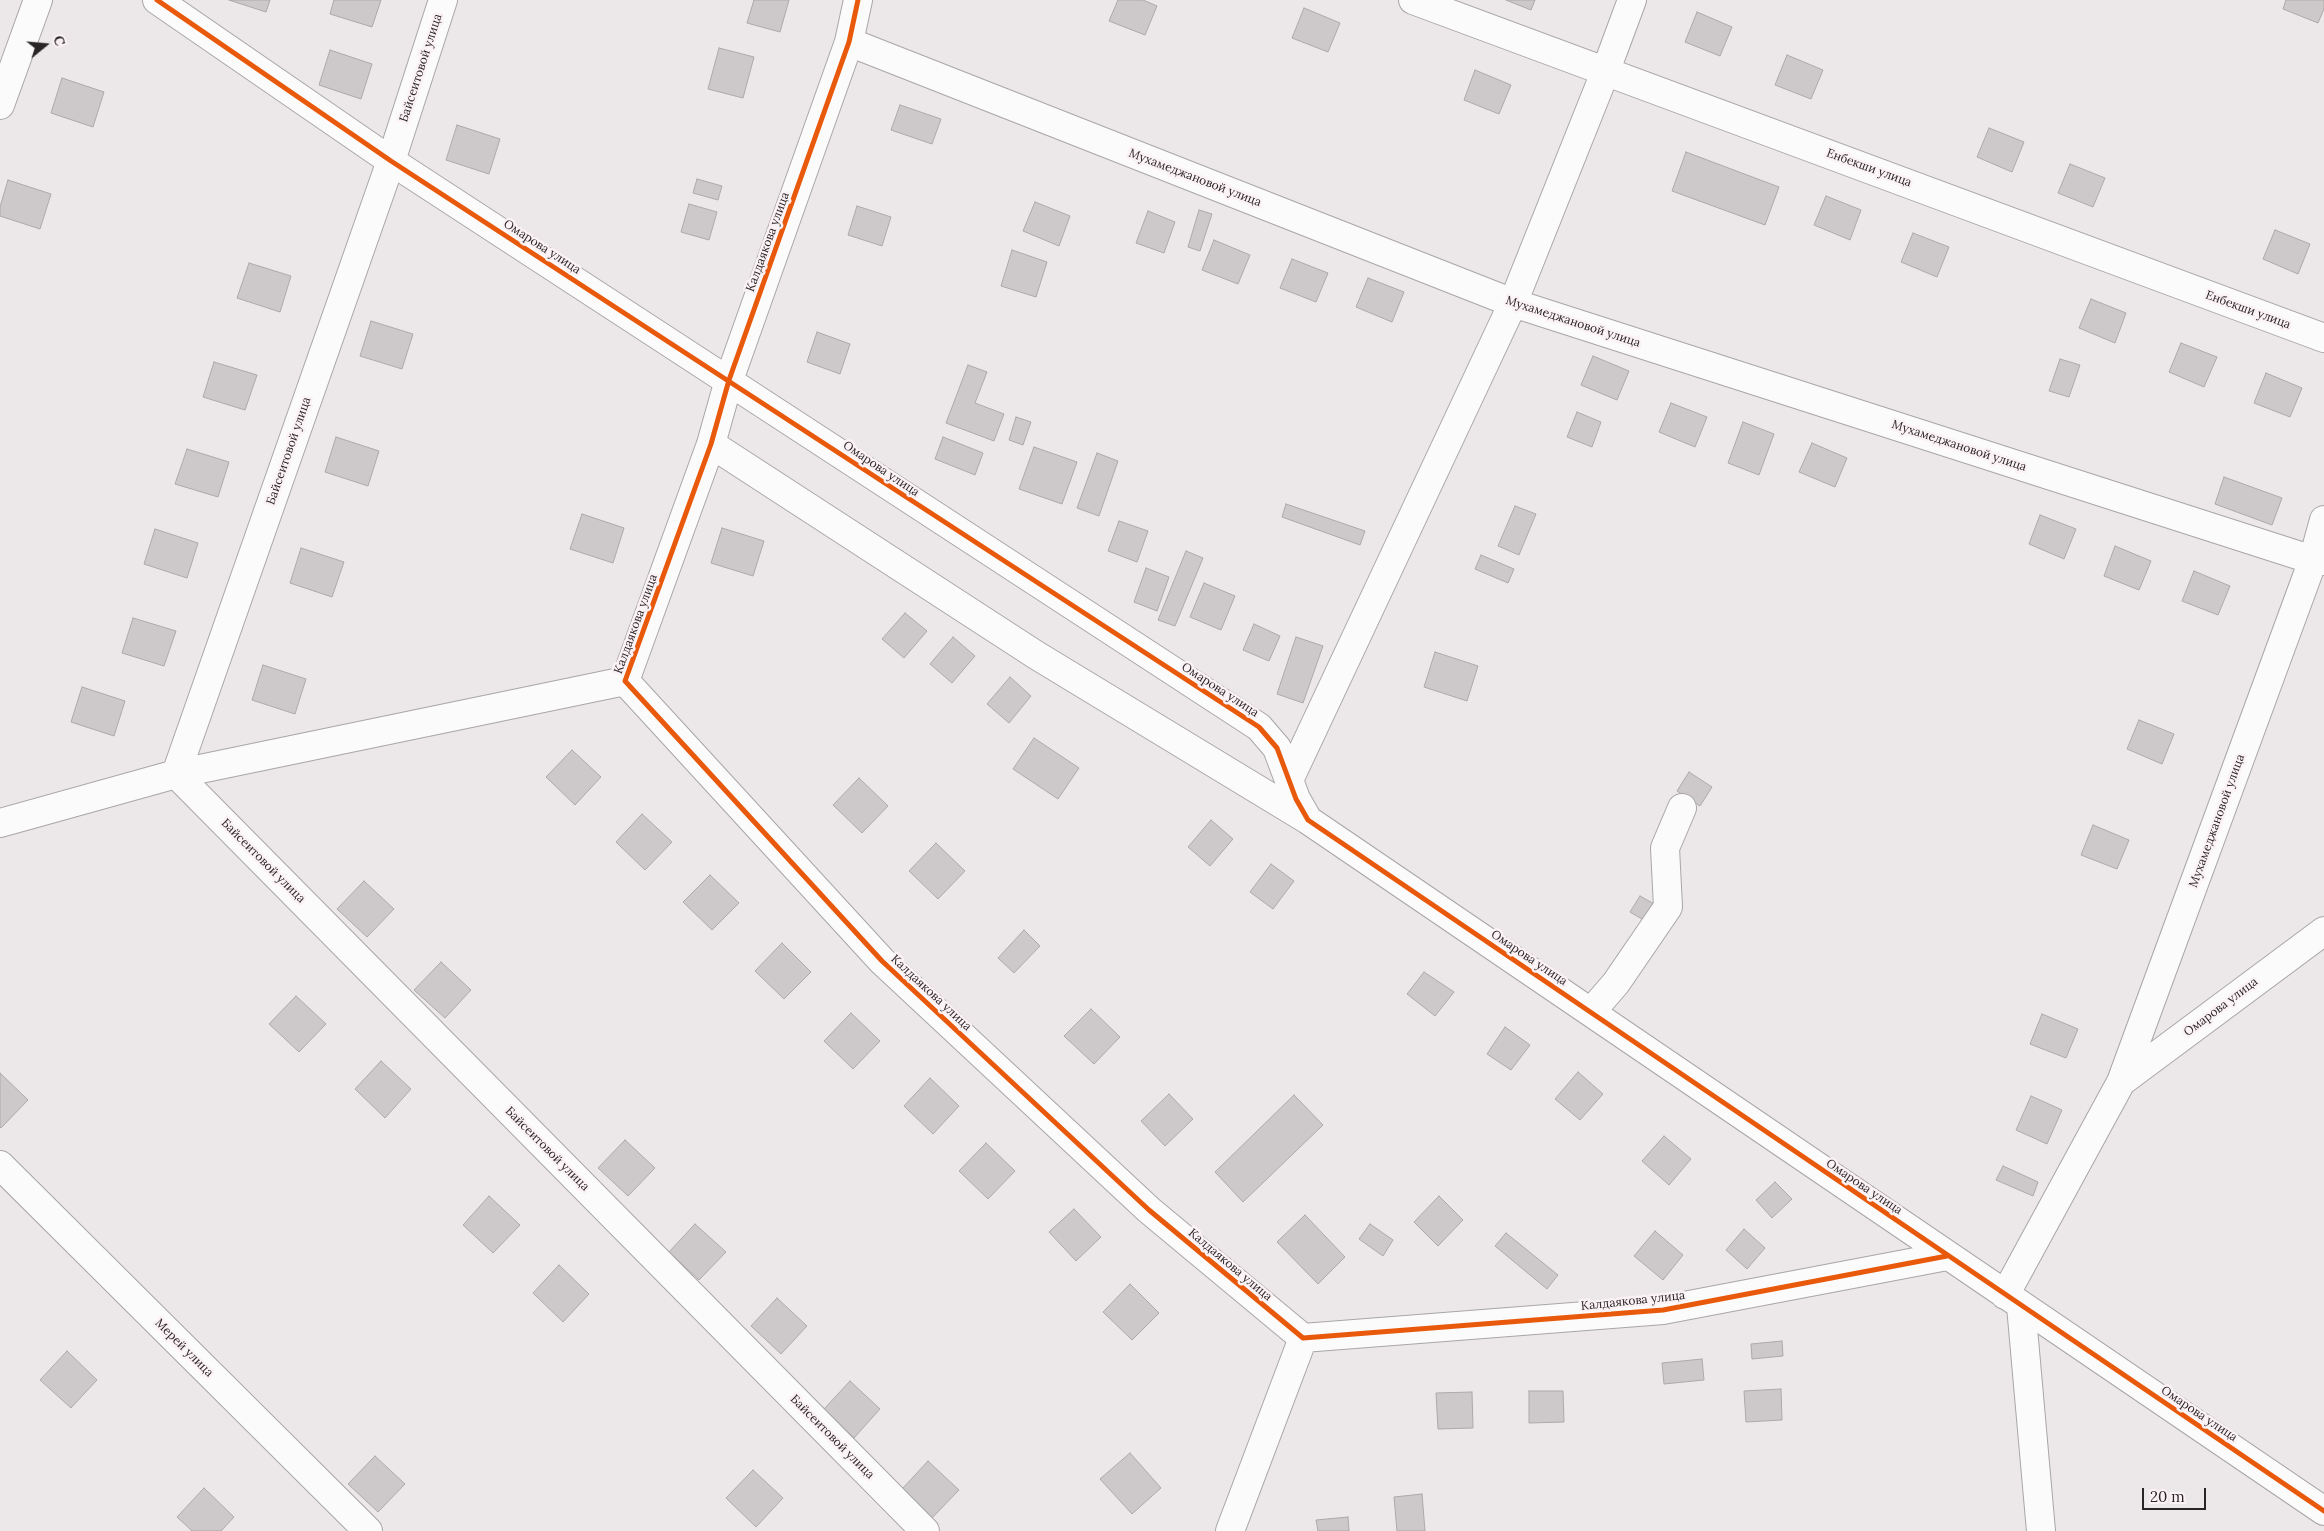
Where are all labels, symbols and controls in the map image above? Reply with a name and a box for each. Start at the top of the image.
street label: Байсеитовой улица [397,12,445,124]
north arrow [20,20,70,70]
text: С [49,33,69,48]
street label: Мухамеджановой улица [1127,146,1263,210]
street label: Енбекши улица [1824,146,1914,190]
street label: Калдаякова улица [743,190,793,294]
street label: Омарова улица [501,217,583,277]
street label: Енбекши улица [2203,288,2293,332]
street label: Мухамеджановой улица [1504,293,1642,351]
street label: Байсеитовой улица [264,395,314,507]
street label: Мухамеджановой улица [1890,417,2028,475]
street label: Омарова улица [840,438,922,500]
street label: Калдаякова улица [611,572,661,676]
street label: Омарова улица [1179,660,1261,720]
street label: Мухамеджановой улица [2186,752,2248,890]
street label: Байсеитовой улица [218,816,308,906]
street label: Омарова улица [1488,927,1570,989]
street label: Калдаякова улица [888,952,974,1034]
street label: Омарова улица [2181,975,2261,1039]
street label: Байсеитовой улица [502,1104,592,1194]
street label: Омарова улица [1823,1156,1905,1218]
street label: Калдаякова улица [1185,1226,1275,1304]
street label: Калдаякова улица [1580,1288,1686,1314]
street label: Мерей улица [152,1316,216,1380]
street label: Омарова улица [2158,1383,2240,1445]
street label: Байсеитовой улица [787,1392,877,1482]
scale bar [2144,1478,2208,1510]
text: 20 m [2150,1487,2185,1506]

